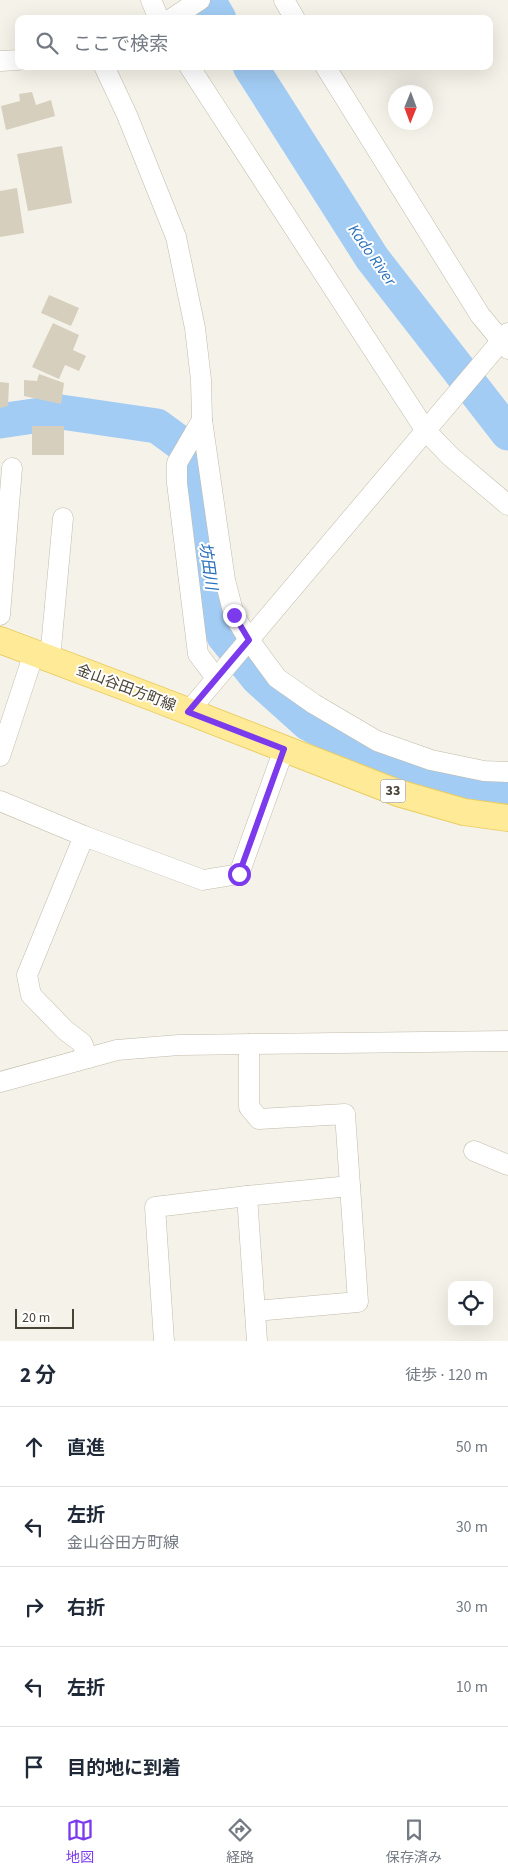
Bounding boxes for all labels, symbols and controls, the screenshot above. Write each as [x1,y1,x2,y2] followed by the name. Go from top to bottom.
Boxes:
[15,15,493,70] search box
[33,29,61,57] icon: search
[73,31,168,58] text: ここで検索
[388,85,433,130] north arrow
[343,220,402,291] water label: Kado River
[194,541,223,593] water label: 坊田川
[223,604,246,627] route end
[73,659,179,717] street label: 金山谷田方町線
[380,779,406,802] road number: 33
[228,863,251,886] route start
[448,1281,493,1326] map controls
[448,1281,493,1326] button: locate
[15,1306,74,1329] scale bar
[22,1308,50,1328] text: 20 m
[20,1360,56,1390] text: 2 分
[405,1364,488,1386] text: 徒歩 · 120 m
[20,1433,48,1461] icon: ahead
[67,1435,105,1462] text: 直進
[456,1436,488,1458] text: 50 m
[67,1502,105,1529] text: 左折
[20,1513,48,1541] icon: left
[456,1516,488,1538] text: 30 m
[67,1532,179,1554] text: 金山谷田方町線
[20,1593,48,1621] icon: right
[67,1595,105,1622] text: 右折
[456,1596,488,1618] text: 30 m
[20,1673,48,1701] icon: left
[67,1675,105,1702] text: 左折
[456,1676,488,1698] text: 10 m
[20,1753,48,1781] icon: arrive
[67,1755,181,1782] text: 目的地に到着
[66,1816,94,1868] tab: 地図
[226,1816,254,1868] tab: 経路
[386,1816,442,1868] tab: 保存済み

